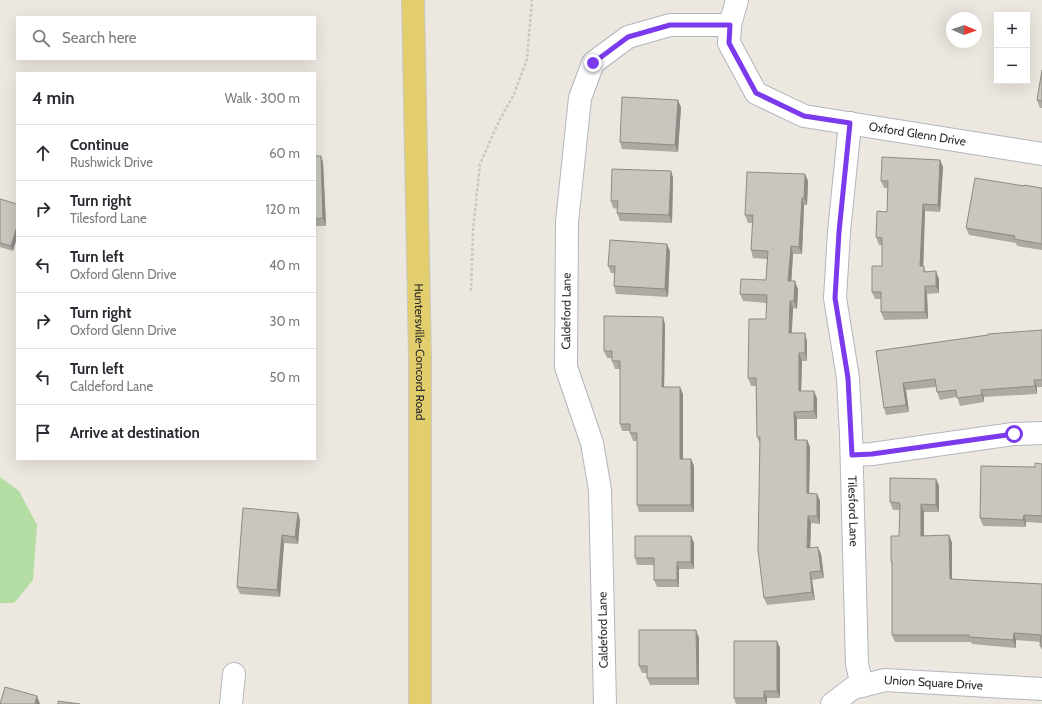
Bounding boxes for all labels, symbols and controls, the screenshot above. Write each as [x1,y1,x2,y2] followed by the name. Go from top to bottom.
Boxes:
[946,12,982,48] north arrow
[994,12,1030,84] map controls
[994,12,1030,48] button: +
[16,16,316,60] search box
[30,27,52,49] icon: search
[62,29,137,47] text: Search here
[994,48,1030,84] button: −
[584,54,602,72] route end
[32,88,75,108] text: 4 min
[225,90,300,106] text: Walk · 300 m
[868,118,967,149] street label: Oxford Glenn Drive
[70,136,129,154] text: Continue
[32,142,54,164] icon: ahead
[269,145,300,161] text: 60 m
[70,154,153,170] text: Rushwick Drive
[70,192,131,210] text: Turn right
[32,198,54,220] icon: right
[266,201,300,217] text: 120 m
[70,210,147,226] text: Tilesford Lane
[70,248,124,266] text: Turn left
[32,254,54,276] icon: left
[269,257,300,273] text: 40 m
[70,266,176,282] text: Oxford Glenn Drive
[558,273,574,350] street label: Caldeford Lane
[412,283,428,421] street label: Huntersville-Concord Road
[70,304,131,322] text: Turn right
[32,310,54,332] icon: right
[270,313,300,329] text: 30 m
[70,322,176,338] text: Oxford Glenn Drive
[70,360,124,378] text: Turn left
[32,366,54,388] icon: left
[270,369,300,385] text: 50 m
[70,378,153,394] text: Caldeford Lane
[32,422,54,444] icon: arrive
[70,424,200,442] text: Arrive at destination
[1005,425,1023,443] route start
[845,476,862,547] street label: Tilesford Lane
[594,591,611,669] street label: Caldeford Lane
[884,672,983,693] street label: Union Square Drive

